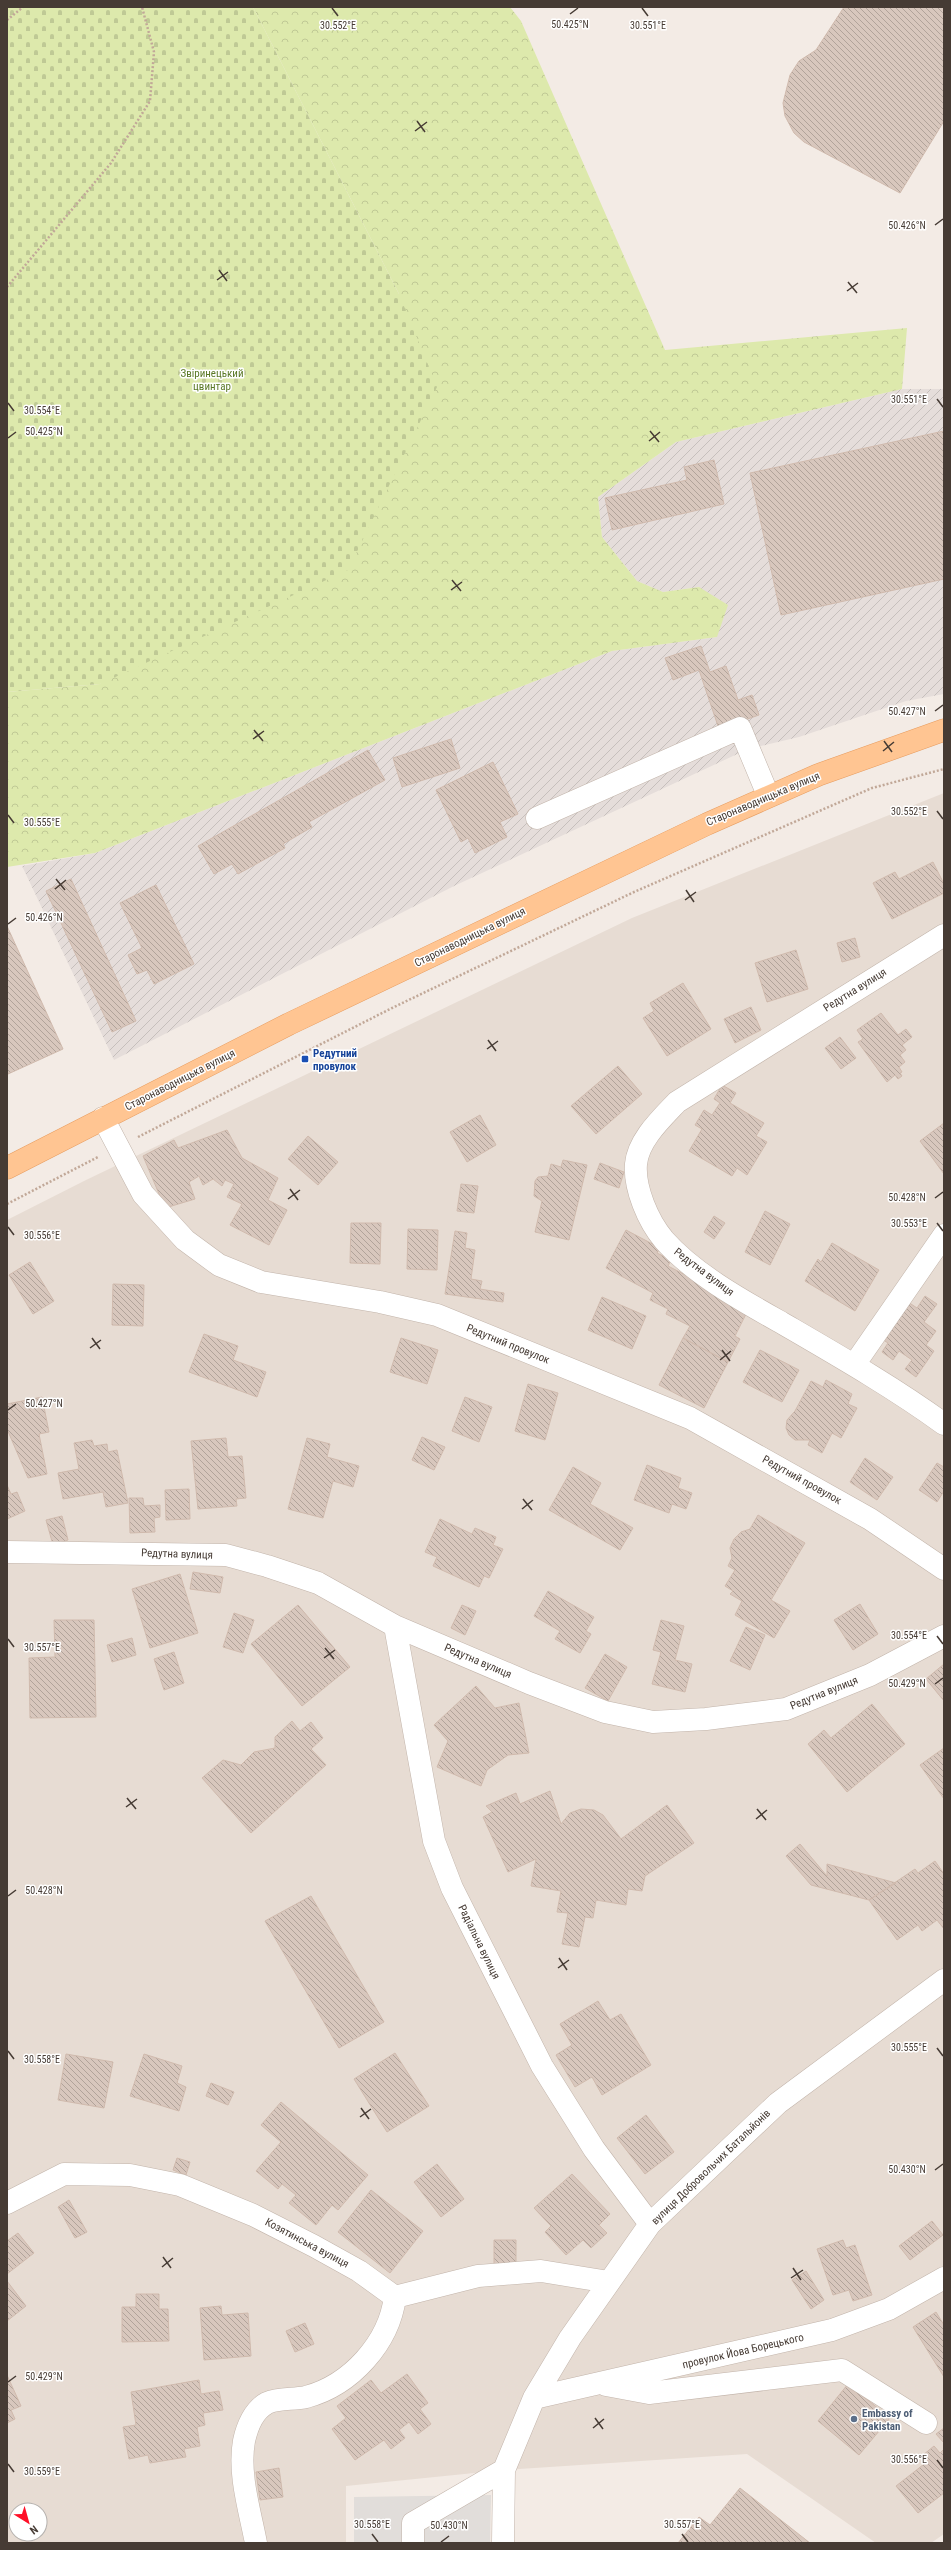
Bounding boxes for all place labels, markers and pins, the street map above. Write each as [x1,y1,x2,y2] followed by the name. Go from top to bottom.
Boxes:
[313,1047,357,1073] place label: Редутний провулок
[300,1054,310,1064] marker: Редутний провулок
[862,2407,913,2433] place label: Embassy of Pakistan
[849,2414,859,2424] marker: Embassy of Pakistan

